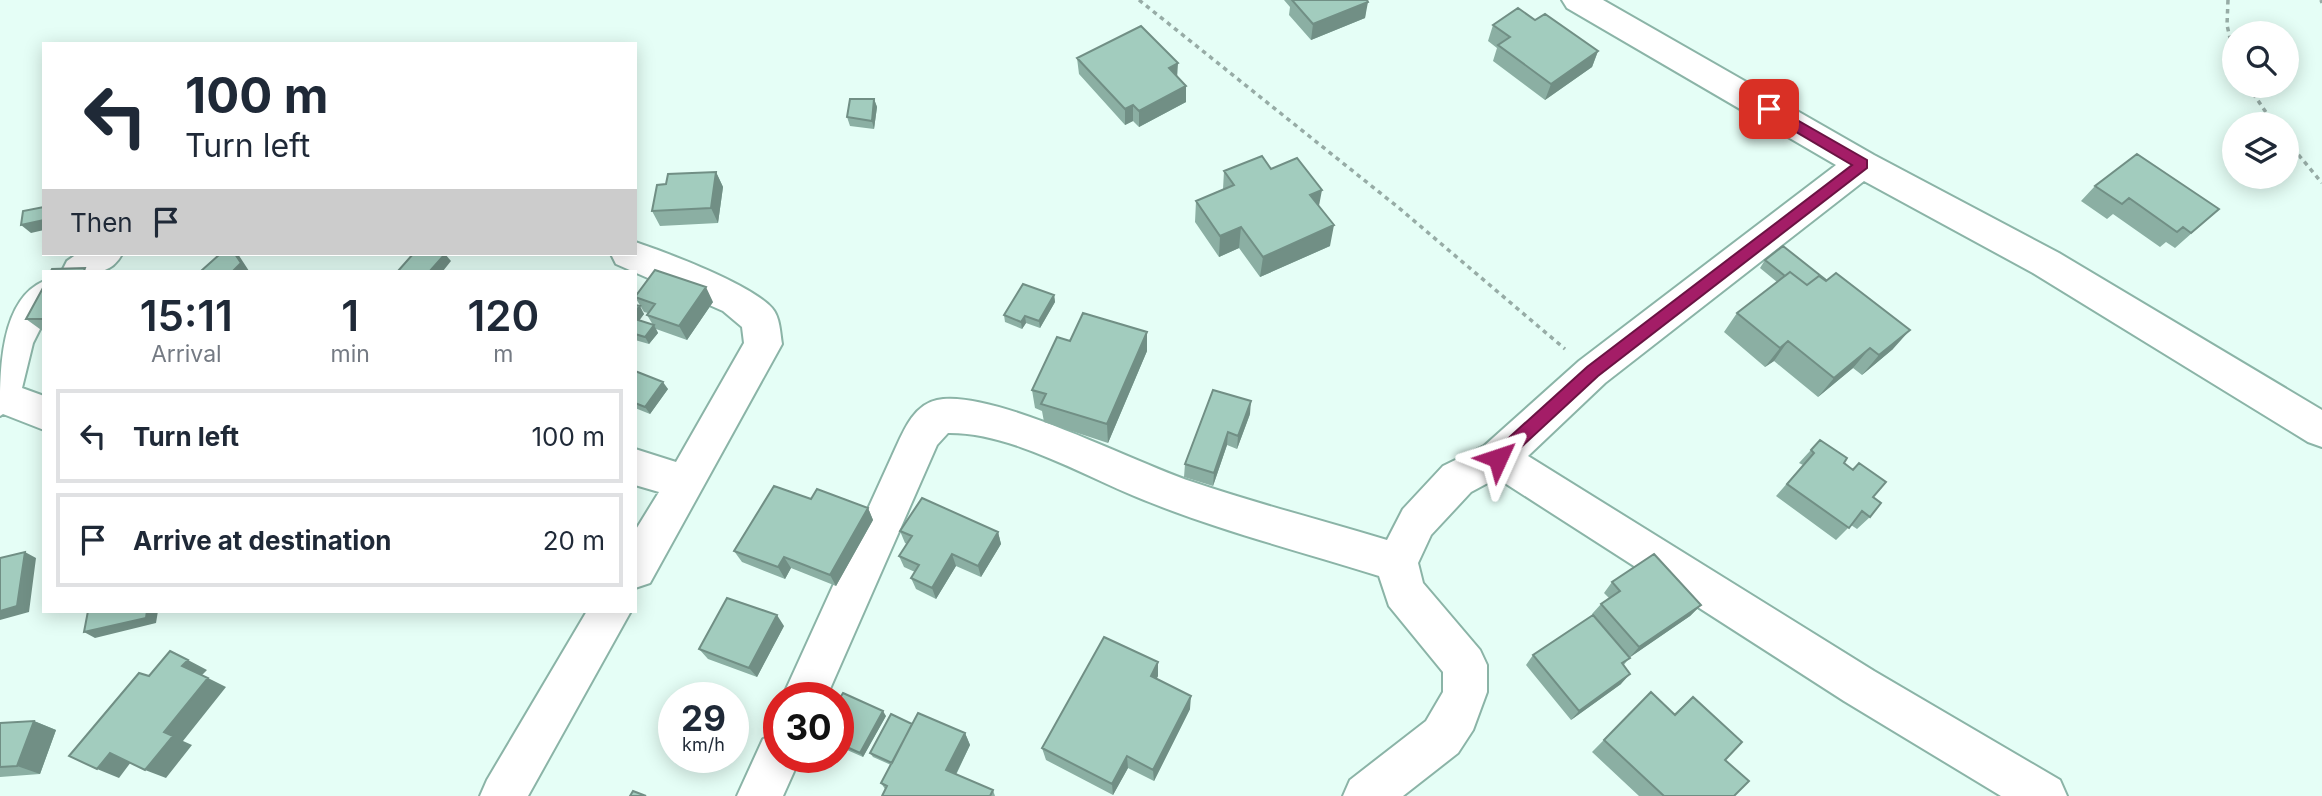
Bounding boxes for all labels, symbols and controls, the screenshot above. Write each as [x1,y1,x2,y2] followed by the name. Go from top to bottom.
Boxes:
[2222,21,2299,189] map controls
[2222,21,2299,98] button: search
[185,66,329,125] text: 100 m
[70,70,161,161] icon: left
[1739,79,1799,139] pin
[1750,90,1788,128] icon: arrive
[2222,112,2299,189] button: layers
[185,126,310,165] text: Turn left
[147,203,185,241] icon: arrive
[70,207,133,238] text: Then
[140,290,233,341] text: 15:11
[341,290,359,341] text: 1
[468,290,539,341] text: 120
[151,340,222,368] text: Arrival
[331,340,370,368] text: min
[493,340,514,368] text: m
[74,417,112,455] icon: left
[133,421,239,452] text: Turn left
[532,421,605,452] text: 100 m
[1461,421,1535,495] position arrow
[74,521,112,559] icon: arrive
[133,525,392,556] text: Arrive at destination
[543,525,605,556] text: 20 m
[763,682,854,773] speed limit sign: 30
[681,697,726,739] text: 29
[682,734,725,755] text: km/h

